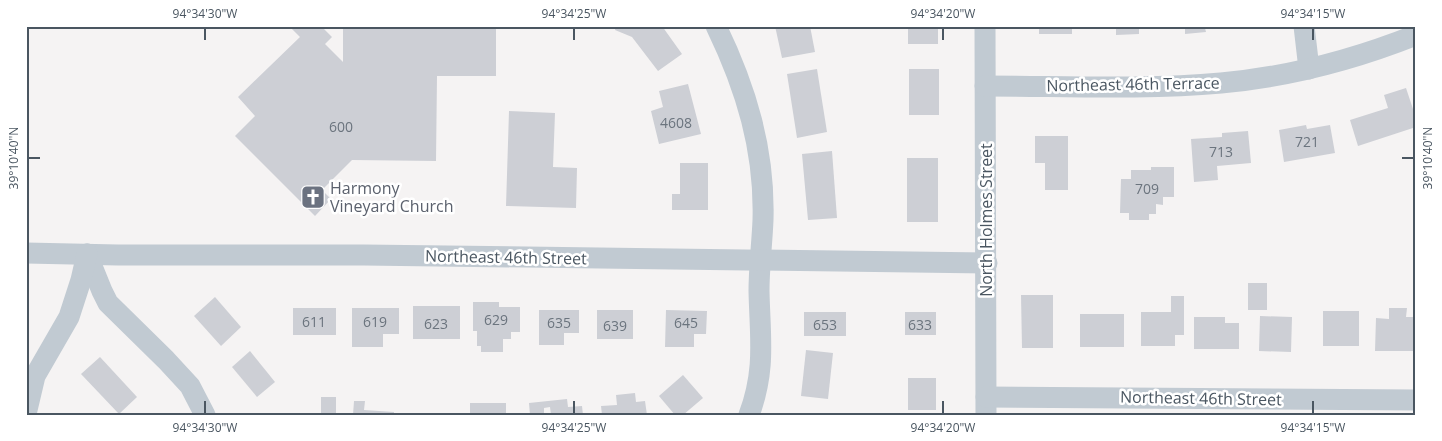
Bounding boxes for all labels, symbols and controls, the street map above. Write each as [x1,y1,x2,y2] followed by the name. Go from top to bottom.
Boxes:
[173,5,237,22] text: 94°34'30"W
[542,5,606,22] text: 94°34'25"W
[911,5,975,22] text: 94°34'20"W
[1281,5,1345,22] text: 94°34'15"W
[1046,71,1220,97] street label: Northeast 46th Terrace
[660,113,692,132] house number: 4608
[329,117,353,136] house number: 600
[5,127,22,189] text: 39°10'40"N
[1419,127,1436,189] text: 39°10'40"N
[1295,132,1319,151] house number: 721
[1209,142,1233,161] house number: 713
[975,143,997,297] street label: North Holmes Street
[330,177,453,217] place label: Harmony Vineyard Church
[1135,179,1159,198] house number: 709
[300,184,326,210] church icon: Harmony Vineyard Church
[425,245,587,269] street label: Northeast 46th Street
[484,310,508,329] house number: 629
[302,312,326,331] house number: 611
[363,312,387,331] house number: 619
[547,313,571,332] house number: 635
[674,313,698,332] house number: 645
[424,314,448,333] house number: 623
[813,315,837,334] house number: 653
[908,315,932,334] house number: 633
[603,316,627,335] house number: 639
[1120,386,1282,410] street label: Northeast 46th Street
[173,419,237,436] text: 94°34'30"W
[542,419,606,436] text: 94°34'25"W
[911,419,975,436] text: 94°34'20"W
[1281,419,1345,436] text: 94°34'15"W

